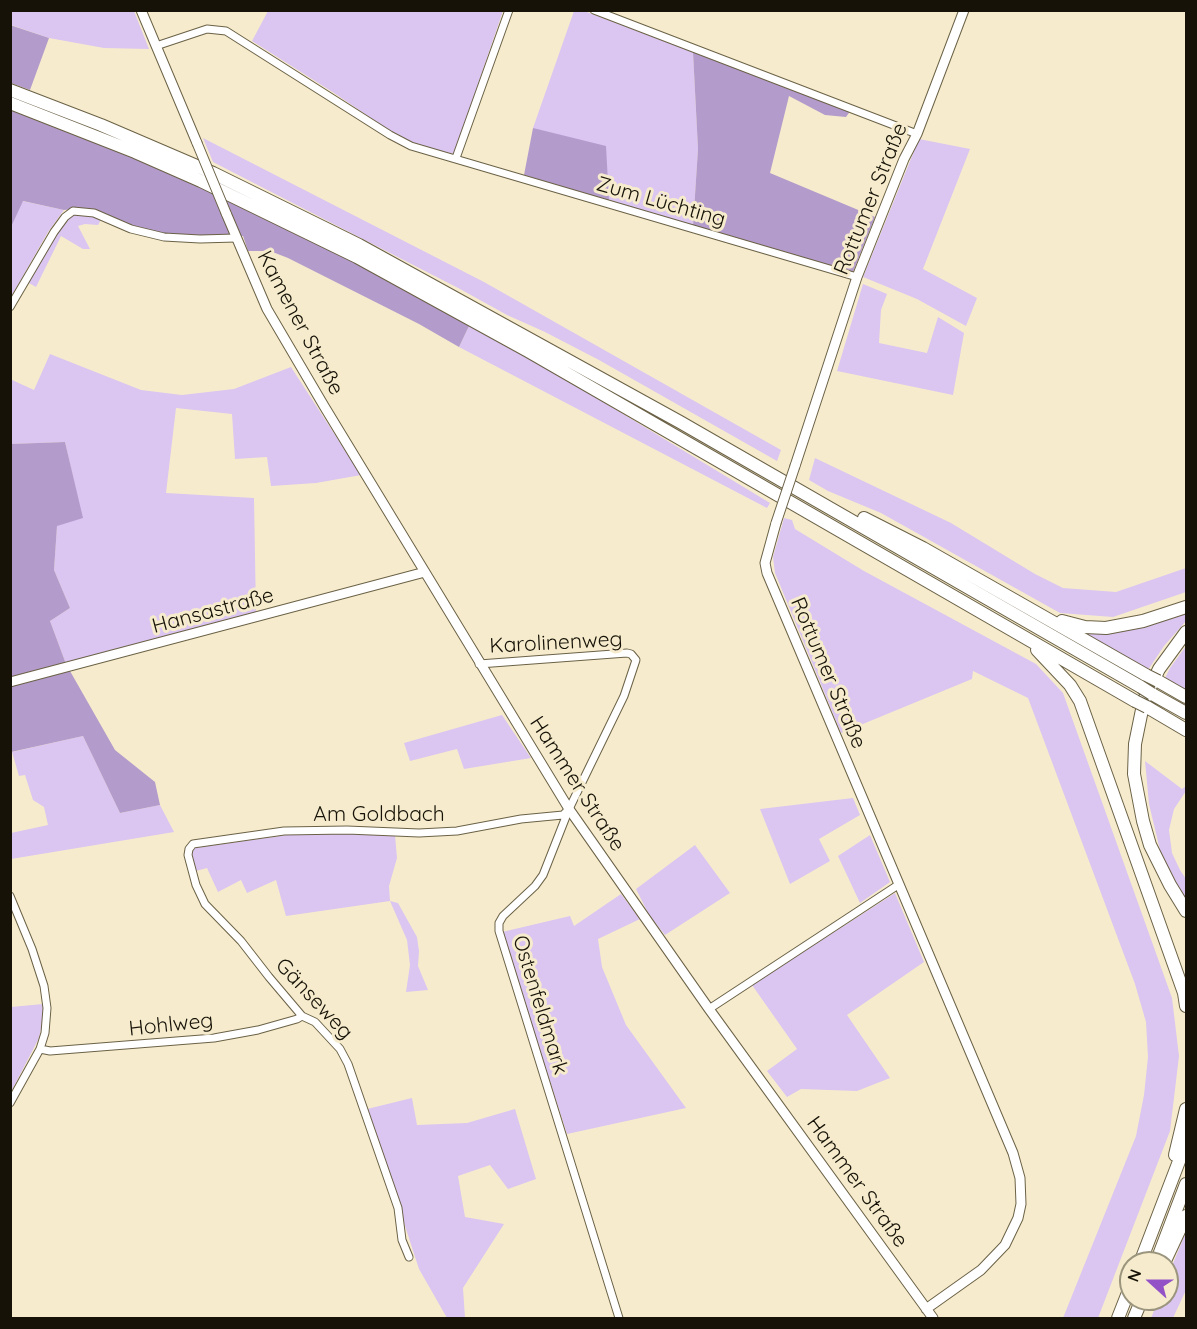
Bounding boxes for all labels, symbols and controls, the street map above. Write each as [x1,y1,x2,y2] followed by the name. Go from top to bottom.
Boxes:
[829,119,913,279] street label: Rottumer Straße
[594,172,728,232] street label: Zum Lüchting
[251,247,349,399] street label: Kamener Straße
[149,583,277,639] street label: Hansastraße
[785,594,871,752] street label: Rottumer Straße
[489,627,623,659] street label: Karolinenweg
[524,712,630,856] street label: Hammer Straße
[313,802,445,828] street label: Am Goldbach
[507,932,573,1078] street label: Ostenfeldmark
[270,953,358,1045] street label: Gänseweg
[127,1008,215,1042] street label: Hohlweg
[801,1112,913,1252] street label: Hammer Straße
[1119,1251,1179,1311] north arrow
[1123,1266,1146,1284] text: N

